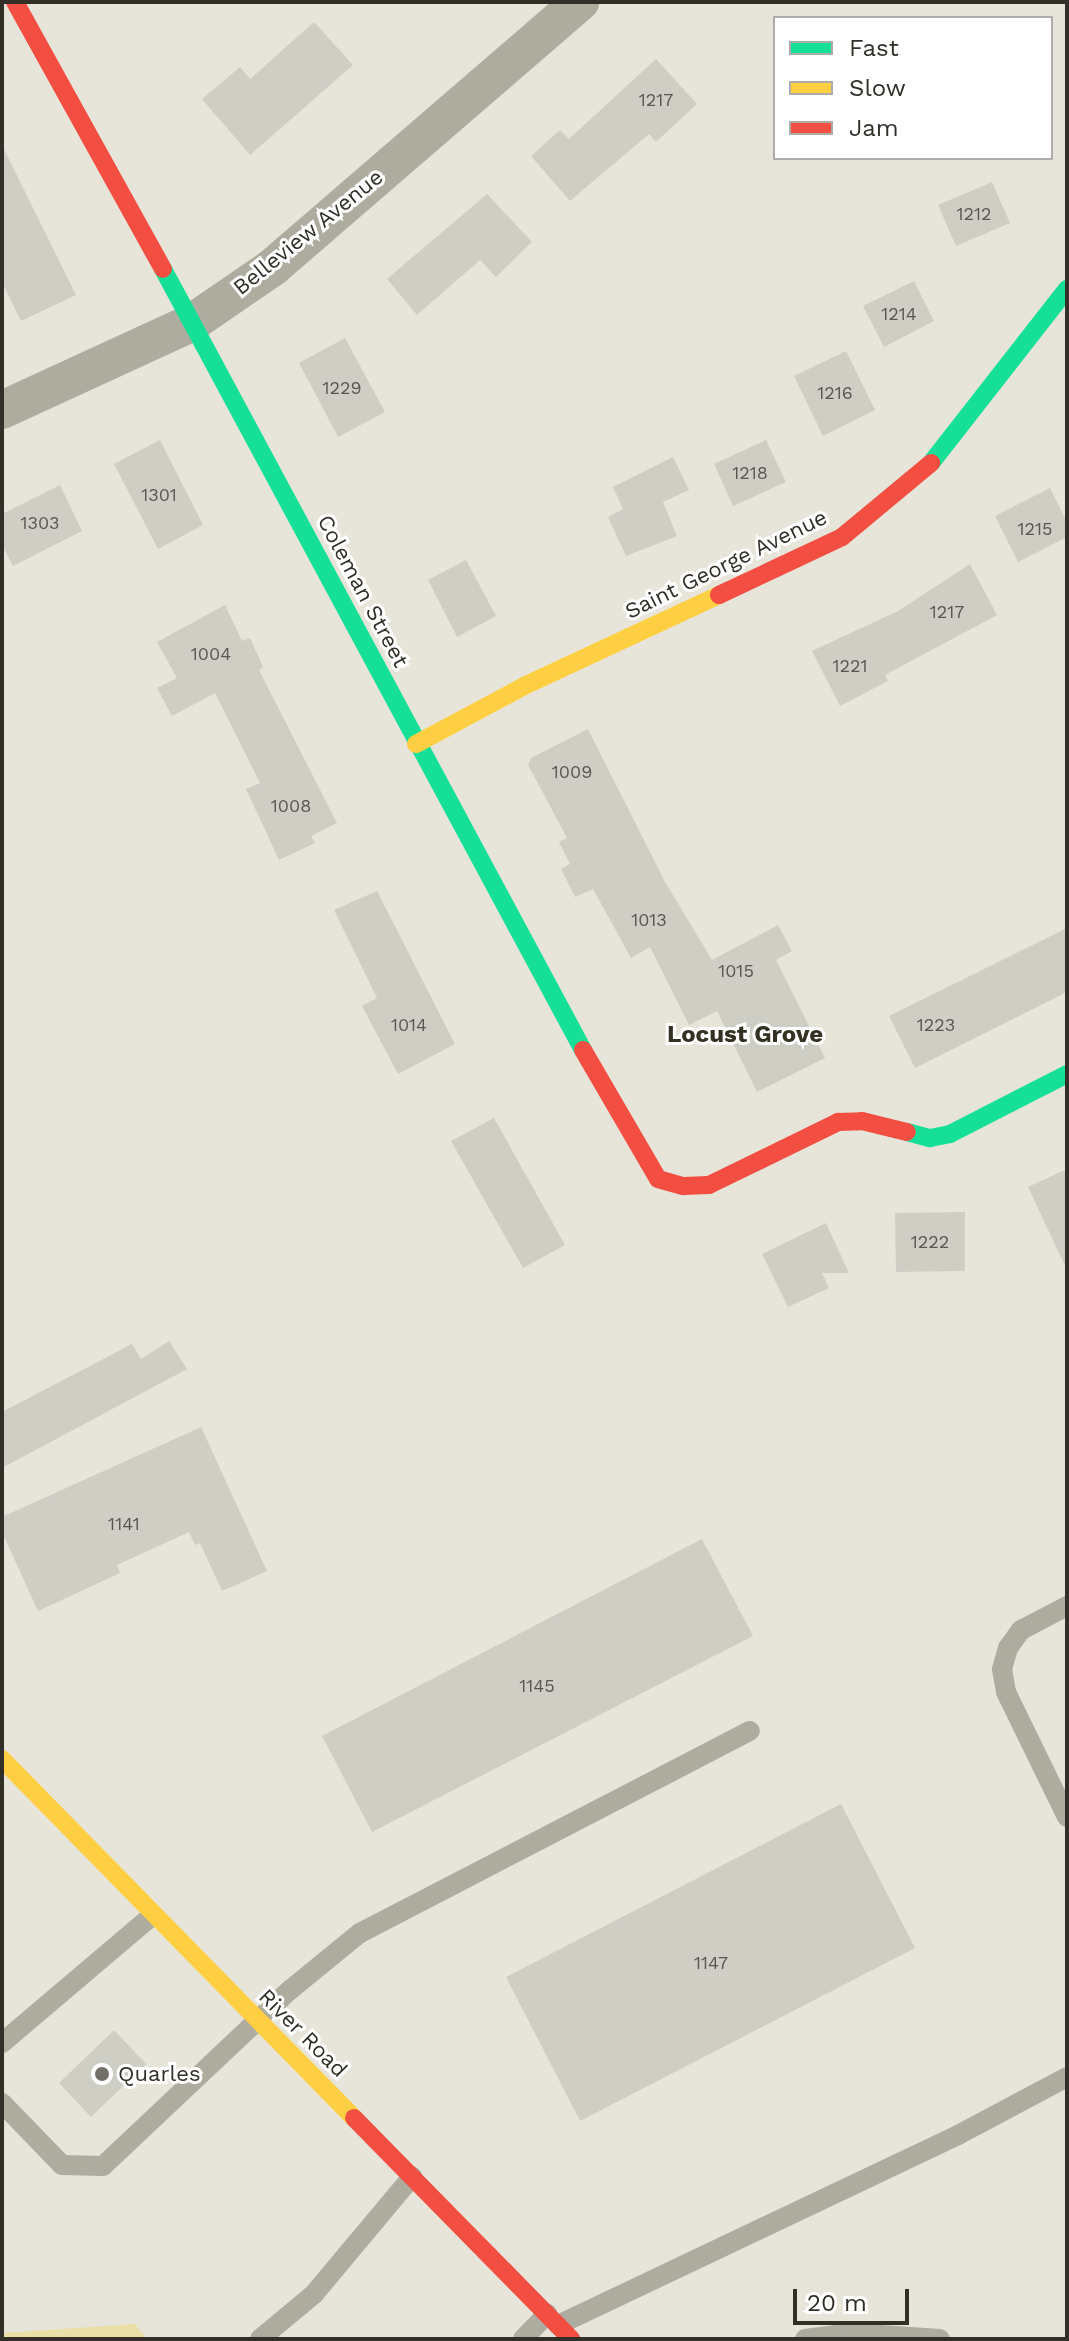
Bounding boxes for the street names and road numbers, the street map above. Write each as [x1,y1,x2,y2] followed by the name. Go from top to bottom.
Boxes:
[227,163,389,301] street label: Belleview Avenue
[620,503,832,625] street label: Saint George Avenue
[312,510,414,672] street label: Coleman Street
[253,1983,353,2083] street label: River Road

